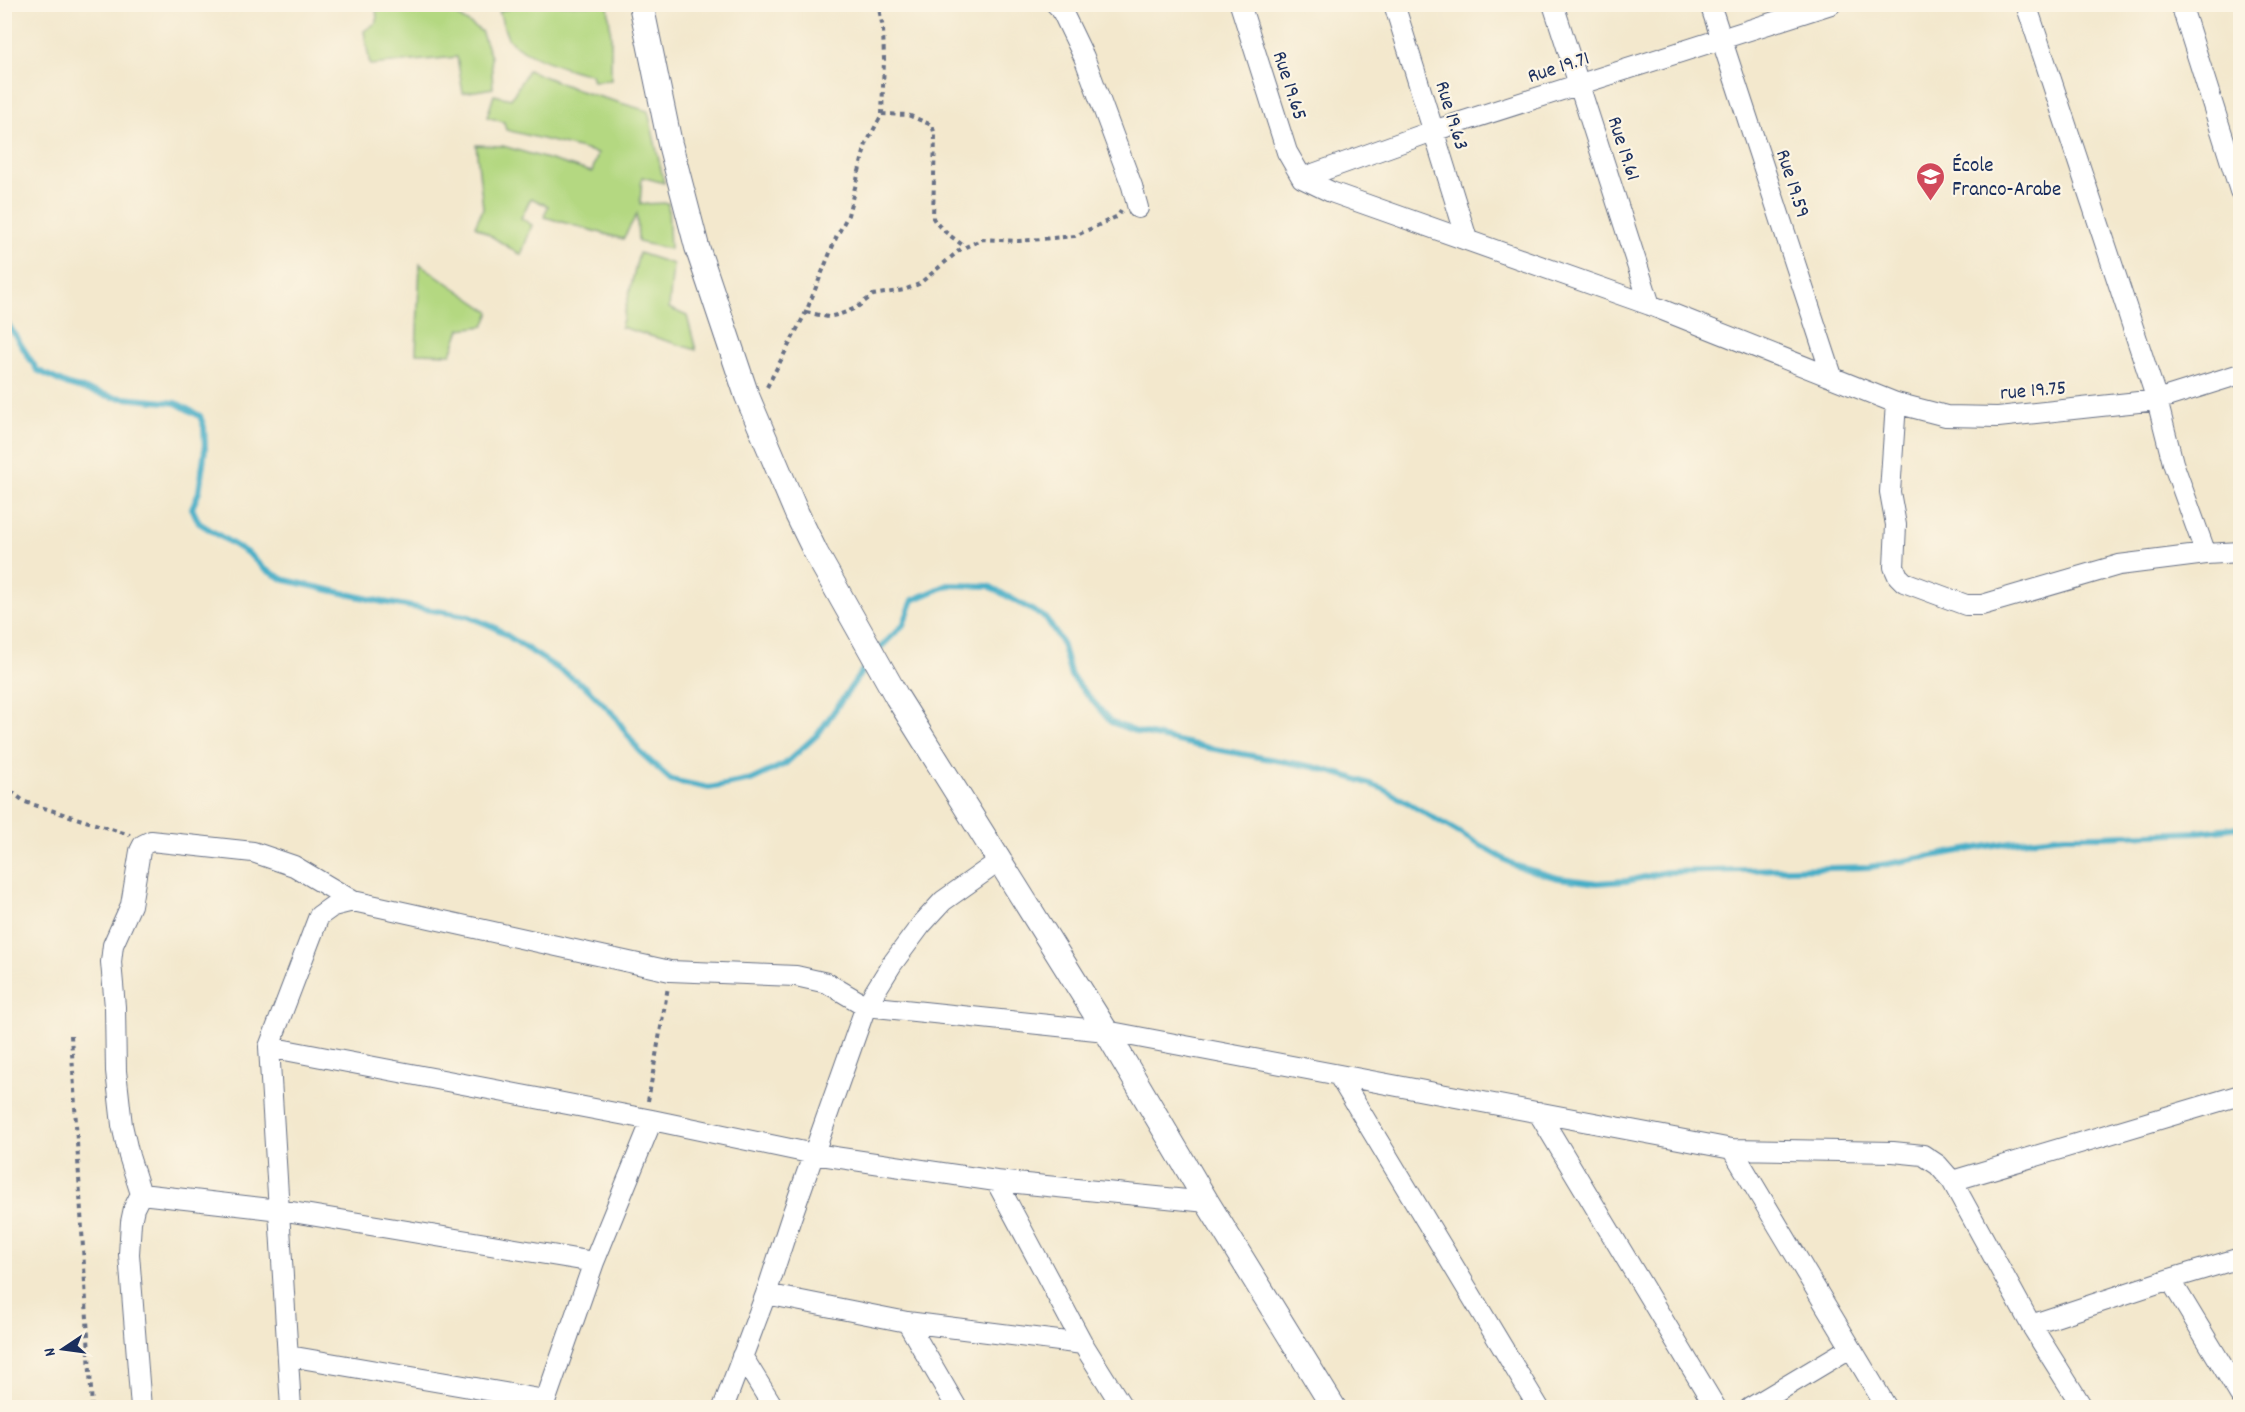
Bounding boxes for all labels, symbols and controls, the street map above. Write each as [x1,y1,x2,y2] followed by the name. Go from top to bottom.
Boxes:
[1524,45,1594,93] street label: Rue 19.71
[1263,48,1313,124] street label: Rue 19.65
[1425,78,1475,154] street label: Rue 19.63
[1598,113,1647,185] street label: Rue 19.61
[1766,146,1816,222] street label: Rue 19.59
[1952,152,2061,206] place label: École Franco-Arabe
[1915,160,1947,202] school or university icon: École Franco-Arabe
[1999,374,2068,410] street label: rue 19.75
[33,1319,93,1379] north arrow
[39,1345,63,1358] text: N

